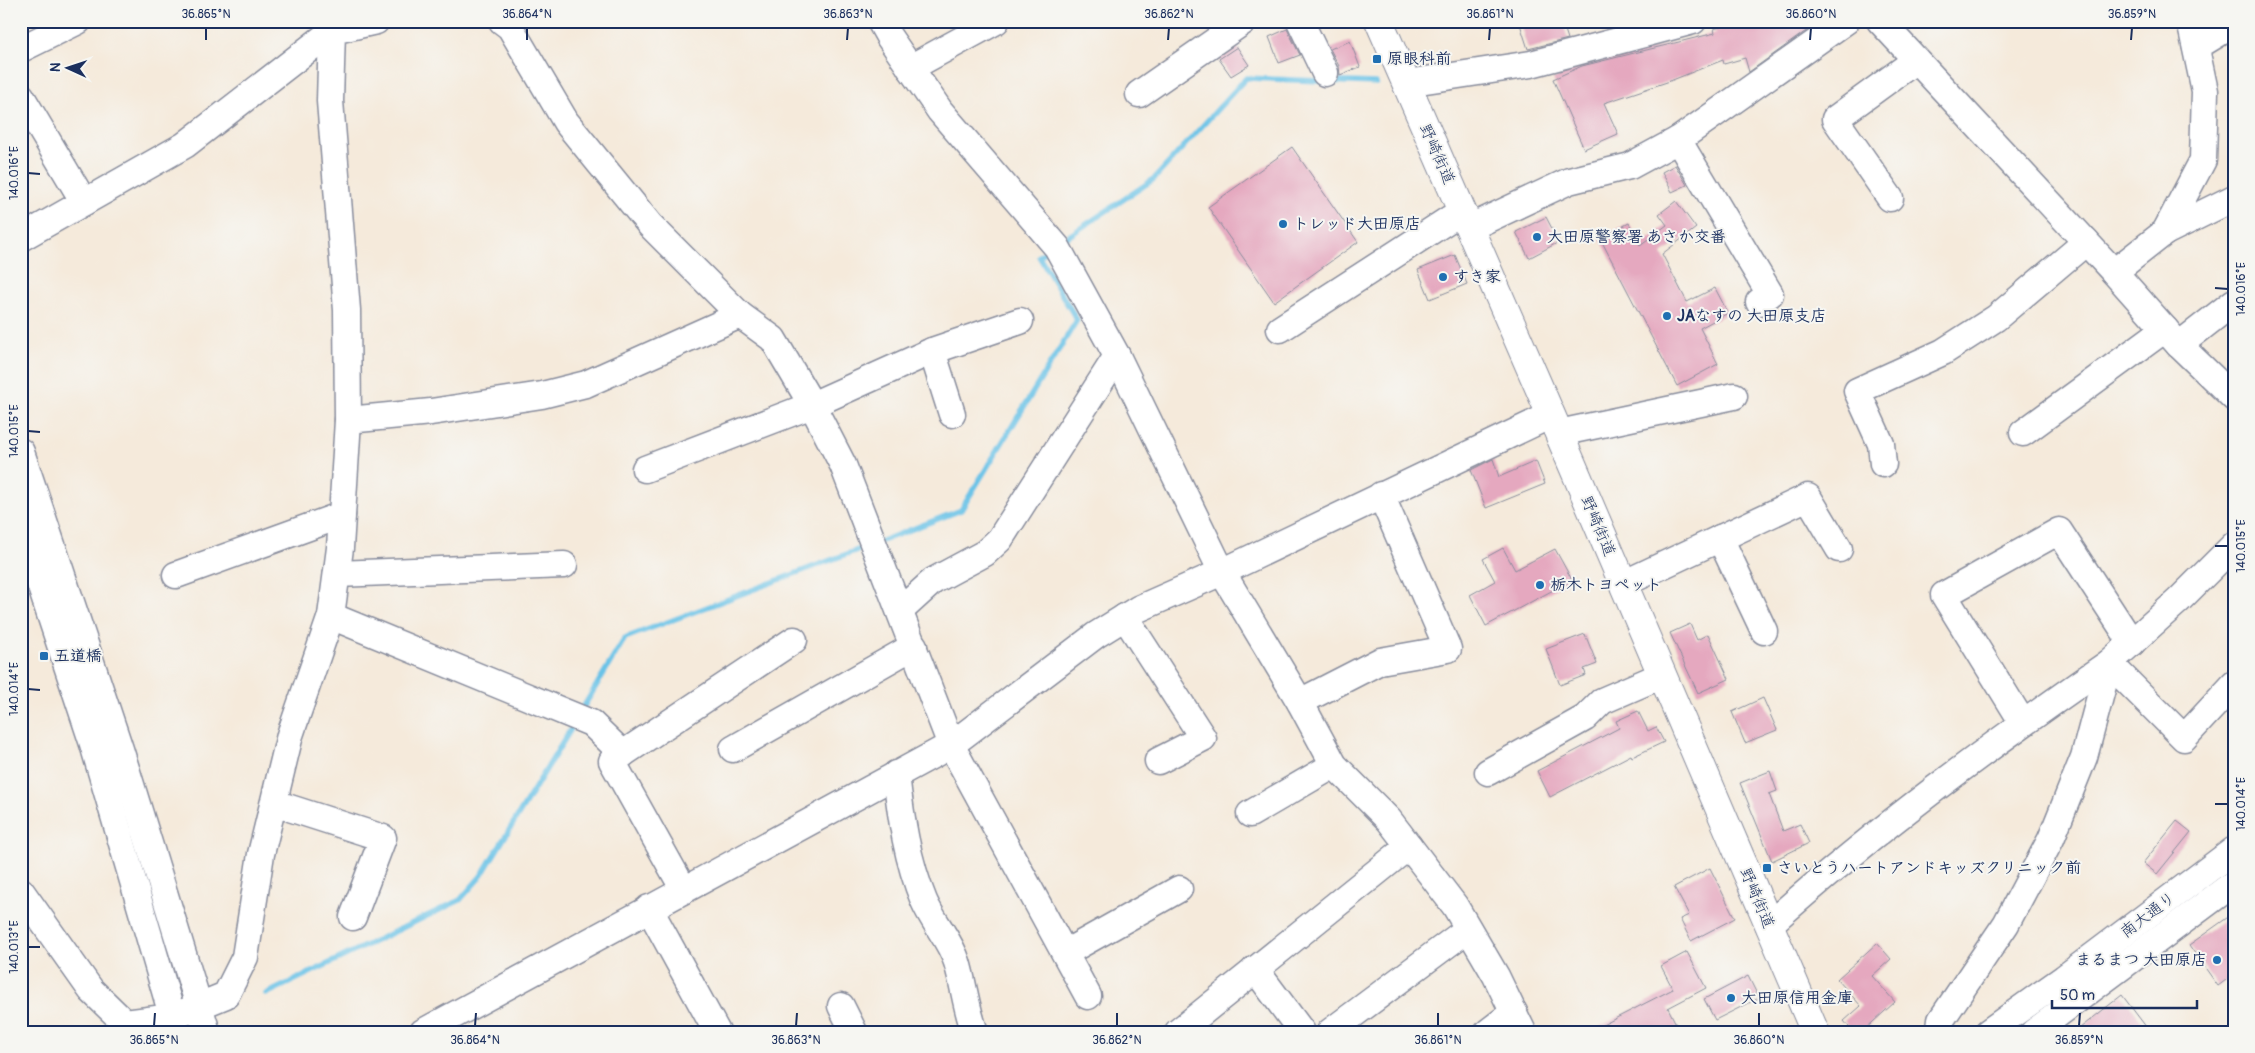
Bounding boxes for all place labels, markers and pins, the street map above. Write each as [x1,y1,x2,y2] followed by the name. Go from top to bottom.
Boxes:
[1387,49,1451,69] place label: 原眼科前
[1371,53,1383,65] marker: 原眼科前
[1293,214,1421,234] place label: トレッド大田原店
[1277,218,1289,230] marker: トレッド大田原店
[1547,227,1726,247] place label: 大田原警察署 あさか交番
[1531,231,1543,243] marker: 大田原警察署 あさか交番
[1453,267,1501,287] place label: すき家
[1437,271,1449,283] marker: すき家
[1677,306,1827,326] place label: JAなすの 大田原支店
[1661,310,1673,322] marker: JAなすの 大田原支店
[1550,575,1662,595] place label: 栃木トヨペット
[1534,579,1546,591] marker: 栃木トヨペット
[54,646,102,666] place label: 五道橋
[38,650,50,662] marker: 五道橋
[1777,858,2081,878] place label: さいとうハートアンドキッズクリニック前
[1761,862,1773,874] marker: さいとうハートアンドキッズクリニック前
[2076,950,2207,970] place label: まるまつ 大田原店
[2211,954,2223,966] marker: まるまつ 大田原店
[1741,988,1853,1008] place label: 大田原信用金庫
[1725,992,1737,1004] marker: 大田原信用金庫

